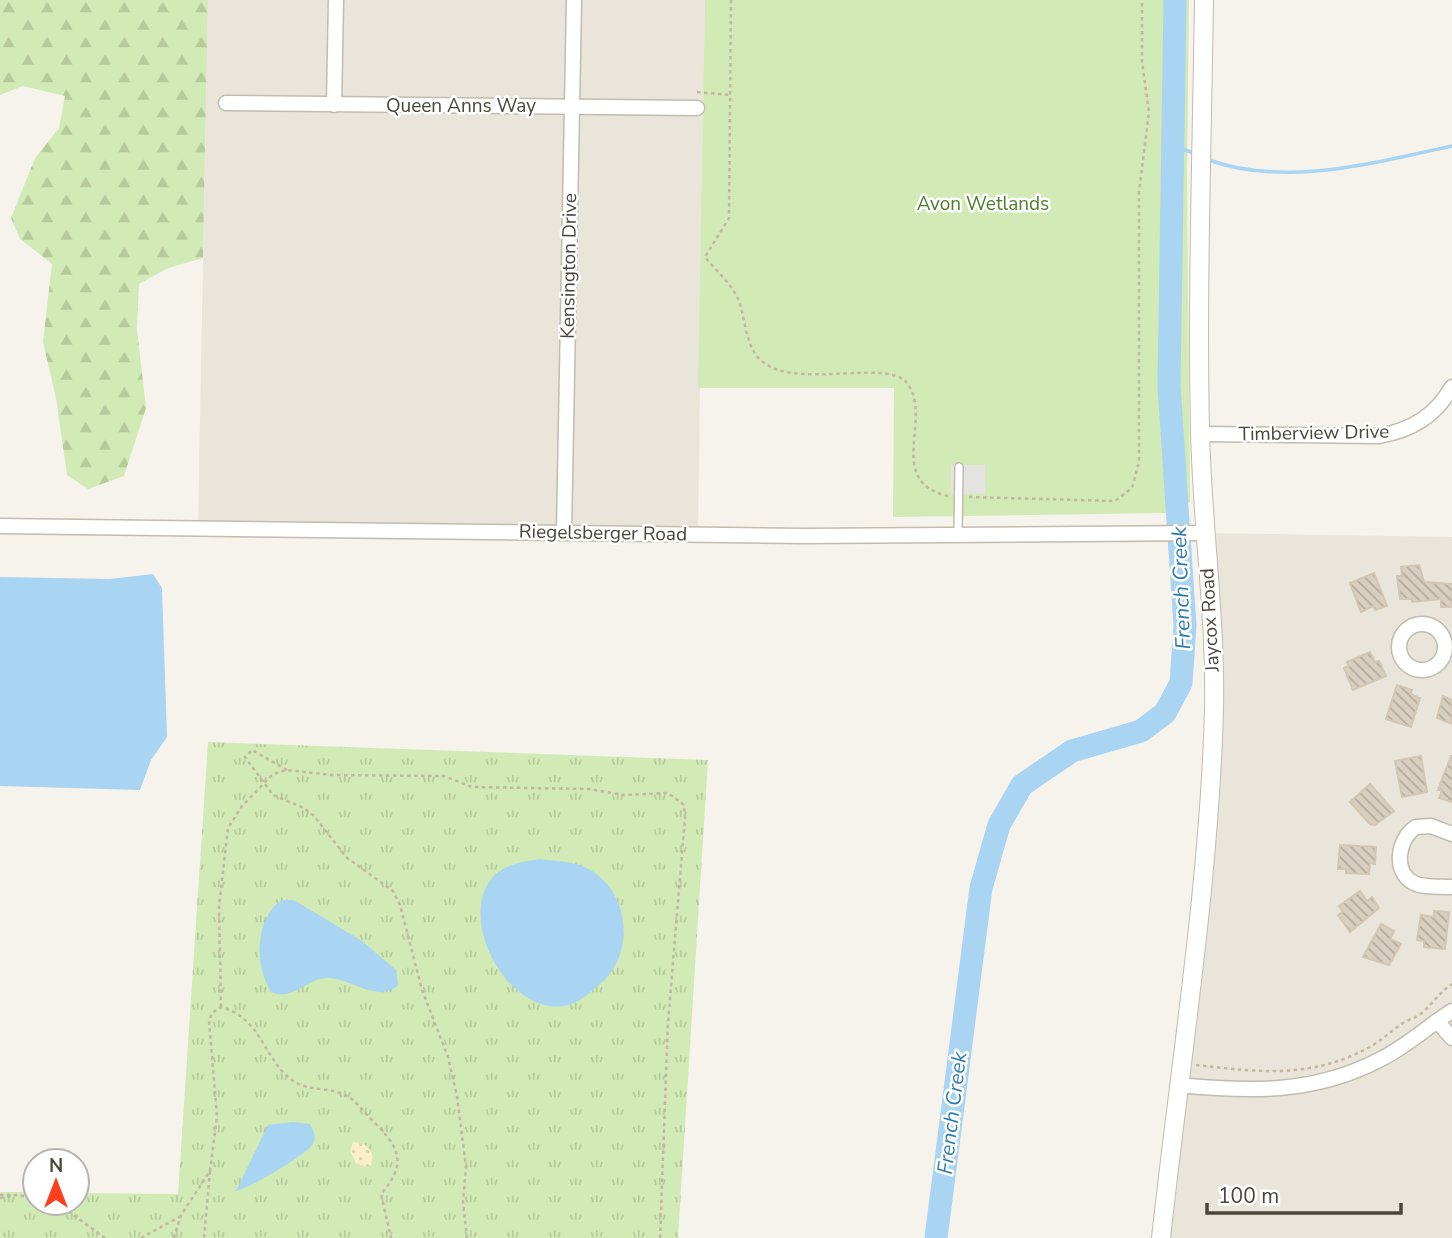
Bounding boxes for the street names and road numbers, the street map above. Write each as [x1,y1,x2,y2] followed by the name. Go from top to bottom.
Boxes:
[386,93,536,119] street label: Queen Anns Way
[555,193,583,339] street label: Kensington Drive
[1238,419,1390,447] street label: Timberview Drive
[519,519,687,547] street label: Riegelsberger Road
[1194,568,1226,673] street label: Jaycox Road

